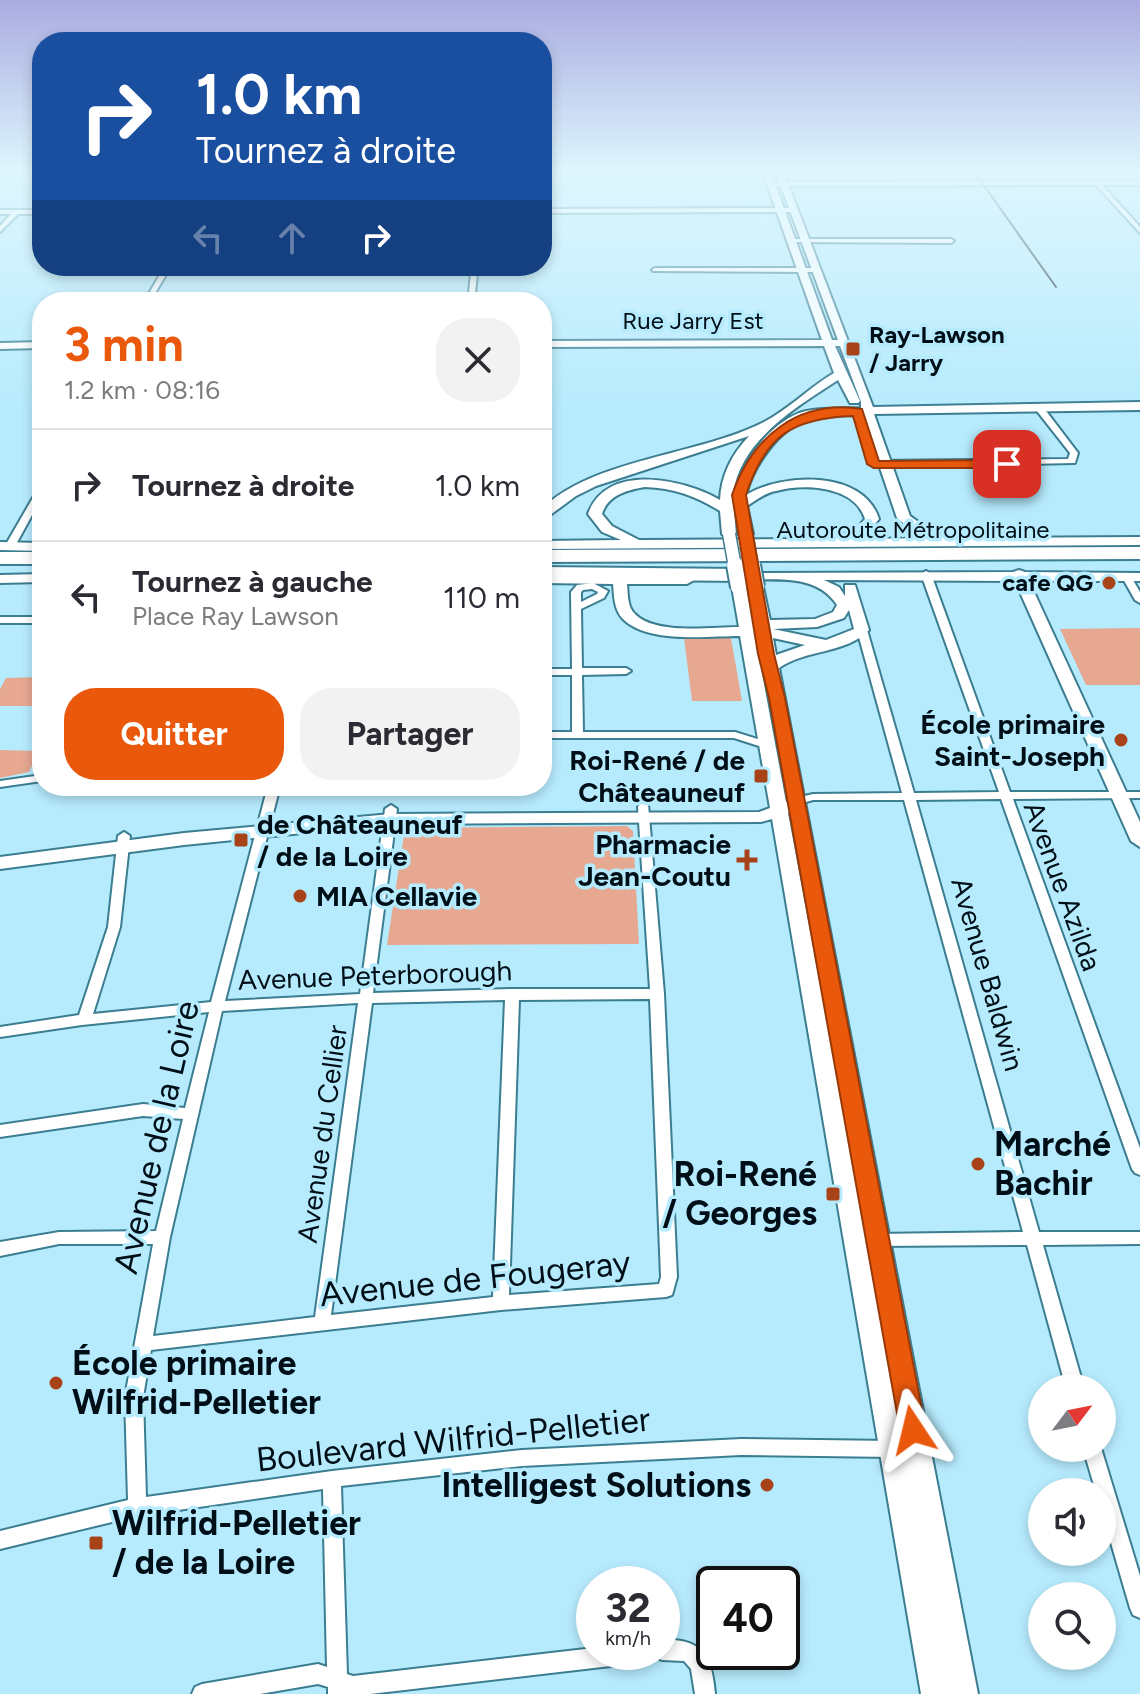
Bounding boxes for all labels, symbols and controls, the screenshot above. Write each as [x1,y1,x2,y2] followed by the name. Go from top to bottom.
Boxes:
[196,61,362,128] text: 1.0 km
[64,64,168,168] icon: right
[196,129,456,172] text: Tournez à droite
[186,216,230,260] icon: left
[270,216,314,260] icon: ahead
[354,216,398,260] icon: right
[622,306,764,335] street label: Rue Jarry Est
[64,315,184,373] text: 3 min
[436,318,520,402] button: close
[869,320,1005,377] place label: Ray-Lawson / Jarry
[844,340,862,358] marker: Ray-Lawson / Jarry
[64,374,220,406] text: 1.2 km · 08:16
[973,430,1041,498] pin
[985,442,1029,486] icon: arrive
[64,463,108,507] icon: right
[132,467,354,504] text: Tournez à droite
[435,467,520,504] text: 1.0 km
[777,515,1049,544] street label: Autoroute Métropolitaine
[132,563,373,600] text: Tournez à gauche
[1002,568,1093,597] place label: cafe QG
[1100,574,1118,592] marker: cafe QG
[64,575,108,619] icon: left
[443,579,520,616] text: 110 m
[132,600,339,632] text: Place Ray Lawson
[64,688,284,780] button: Quitter
[300,688,520,780] button: Partager
[920,707,1105,773] place label: École primaire Saint-Joseph
[1112,731,1130,749] marker: École primaire Saint-Joseph
[569,743,746,809] place label: Roi-René / de Châteauneuf
[752,767,770,785] marker: Roi-René / de Châteauneuf
[1017,797,1109,975] street label: Avenue Azilda
[257,807,464,873] place label: de Châteauneuf / de la Loire
[578,827,731,893] place label: Pharmacie Jean-Coutu
[232,831,250,849] marker: de Châteauneuf / de la Loire
[738,851,756,869] marker: Pharmacie Jean-Coutu
[944,873,1032,1075] street label: Avenue Baldwin
[316,879,477,913] place label: MIA Cellavie
[291,887,309,905] marker: MIA Cellavie
[237,953,513,997] street label: Avenue Peterborough
[105,997,208,1278] street label: Avenue de la Loire
[290,1022,354,1245] street label: Avenue du Cellier
[994,1124,1111,1204] place label: Marché Bachir
[662,1154,817,1234] place label: Roi-René / Georges
[969,1155,987,1173] marker: Marché Bachir
[824,1185,842,1203] marker: Roi-René / Georges
[318,1242,633,1315] street label: Avenue de Fougeray
[72,1343,321,1423] place label: École primaire Wilfrid-Pelletier
[47,1374,65,1392] marker: École primaire Wilfrid-Pelletier
[1028,1374,1116,1462] north arrow
[1028,1374,1116,1670] map controls
[871,1388,955,1472] position arrow
[254,1398,652,1481] street label: Boulevard Wilfrid-Pelletier
[442,1465,751,1506] place label: Intelligest Solutions
[758,1476,776,1494] marker: Intelligest Solutions
[1028,1478,1116,1566] button: sound
[112,1503,361,1583] place label: Wilfrid-Pelletier / de la Loire
[87,1534,105,1552] marker: Wilfrid-Pelletier / de la Loire
[696,1566,800,1670] speed limit sign: 40
[1028,1582,1116,1670] button: search
[605,1584,651,1632] text: 32
[605,1626,651,1650] text: km/h

